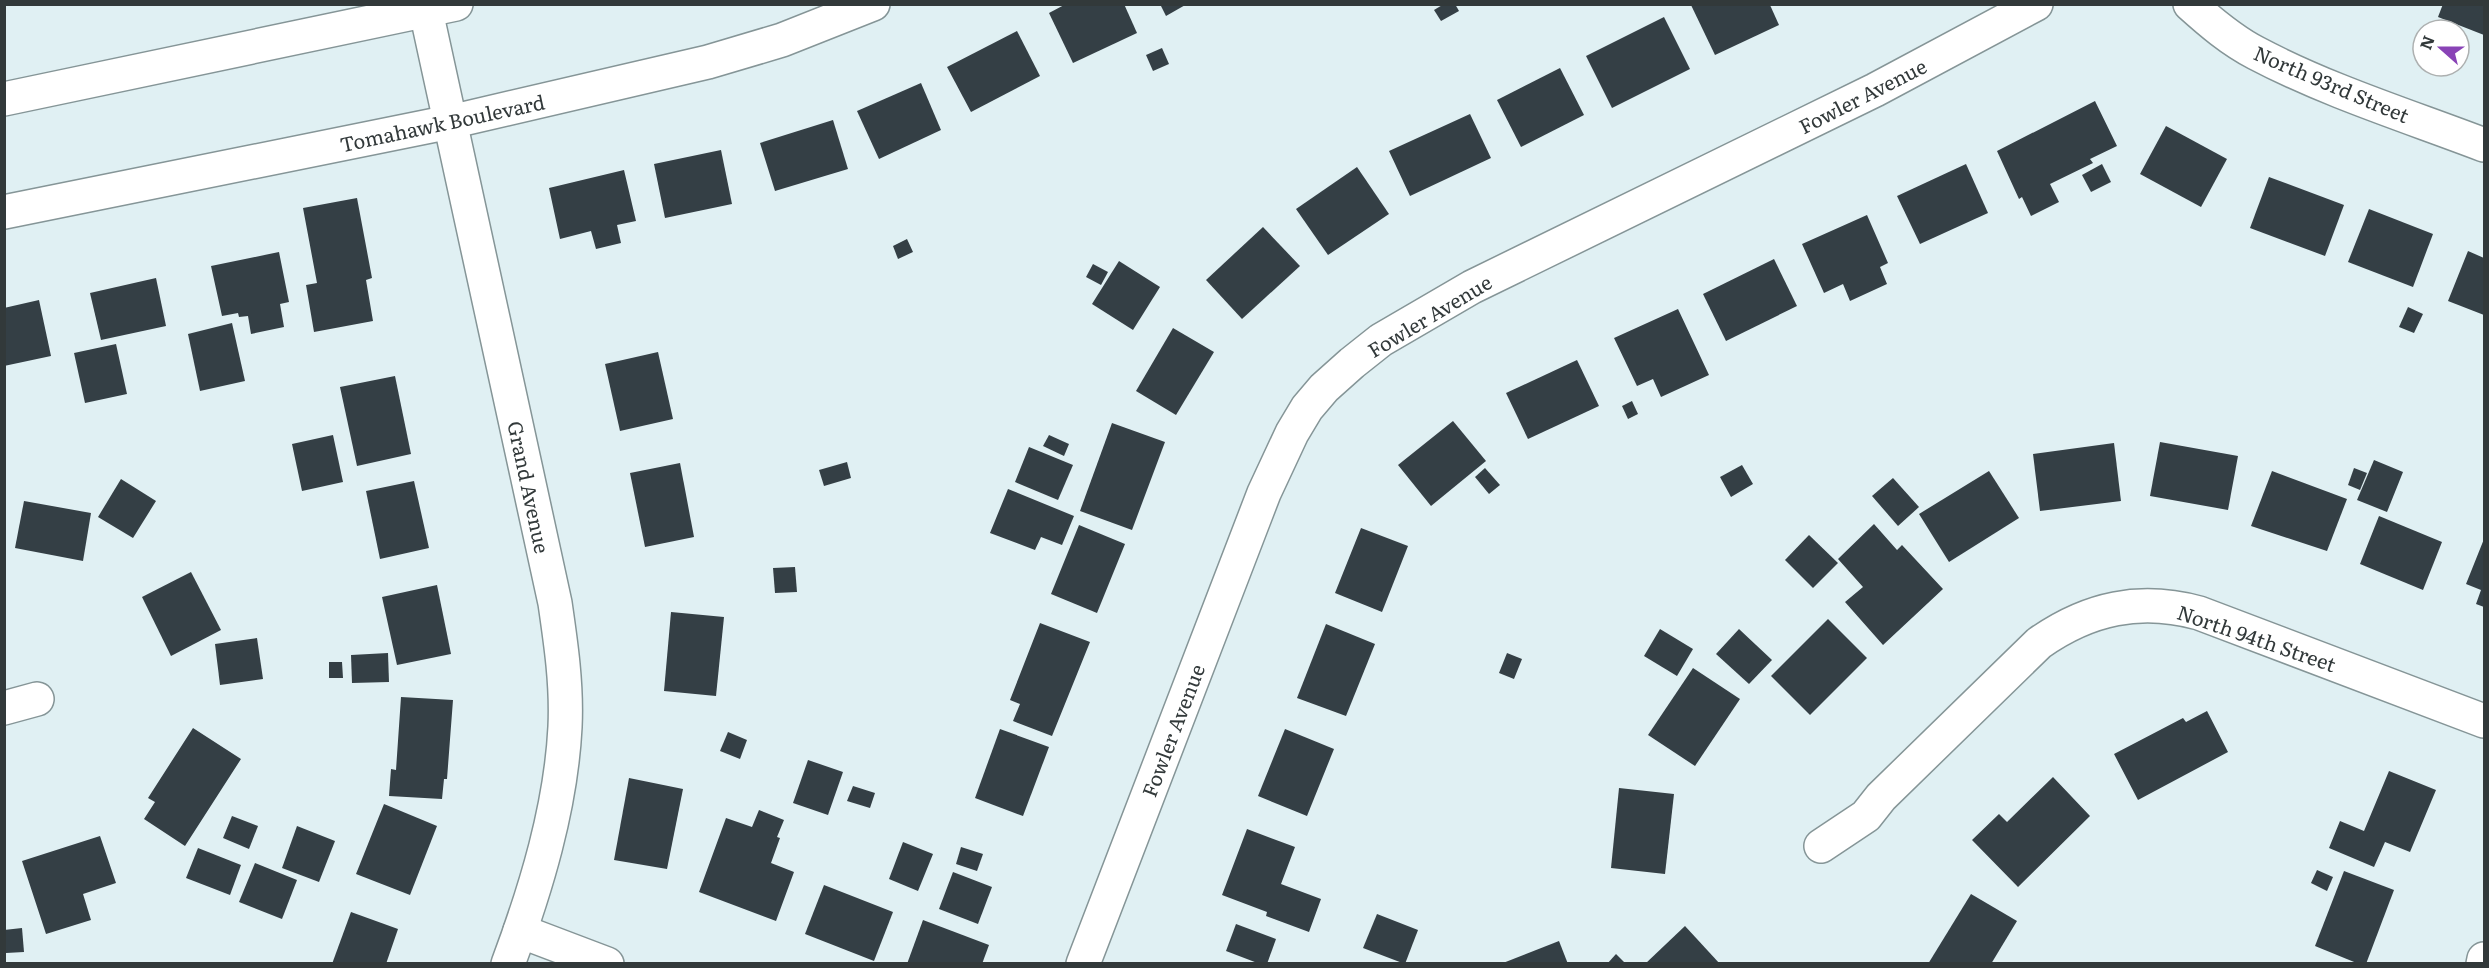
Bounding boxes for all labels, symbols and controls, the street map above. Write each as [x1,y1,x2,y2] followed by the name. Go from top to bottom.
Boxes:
[2411,18,2471,78] north arrow
[2412,32,2440,53] text: N
[2250,37,2414,129] street label: North 93rd Street
[1793,50,1931,140] street label: Fowler Avenue
[337,86,547,158] street label: Tomahawk Boulevard
[1361,266,1497,364] street label: Fowler Avenue
[501,418,559,556] street label: Grand Avenue
[2174,596,2340,678] street label: North 94th Street
[1133,659,1211,801] street label: Fowler Avenue

